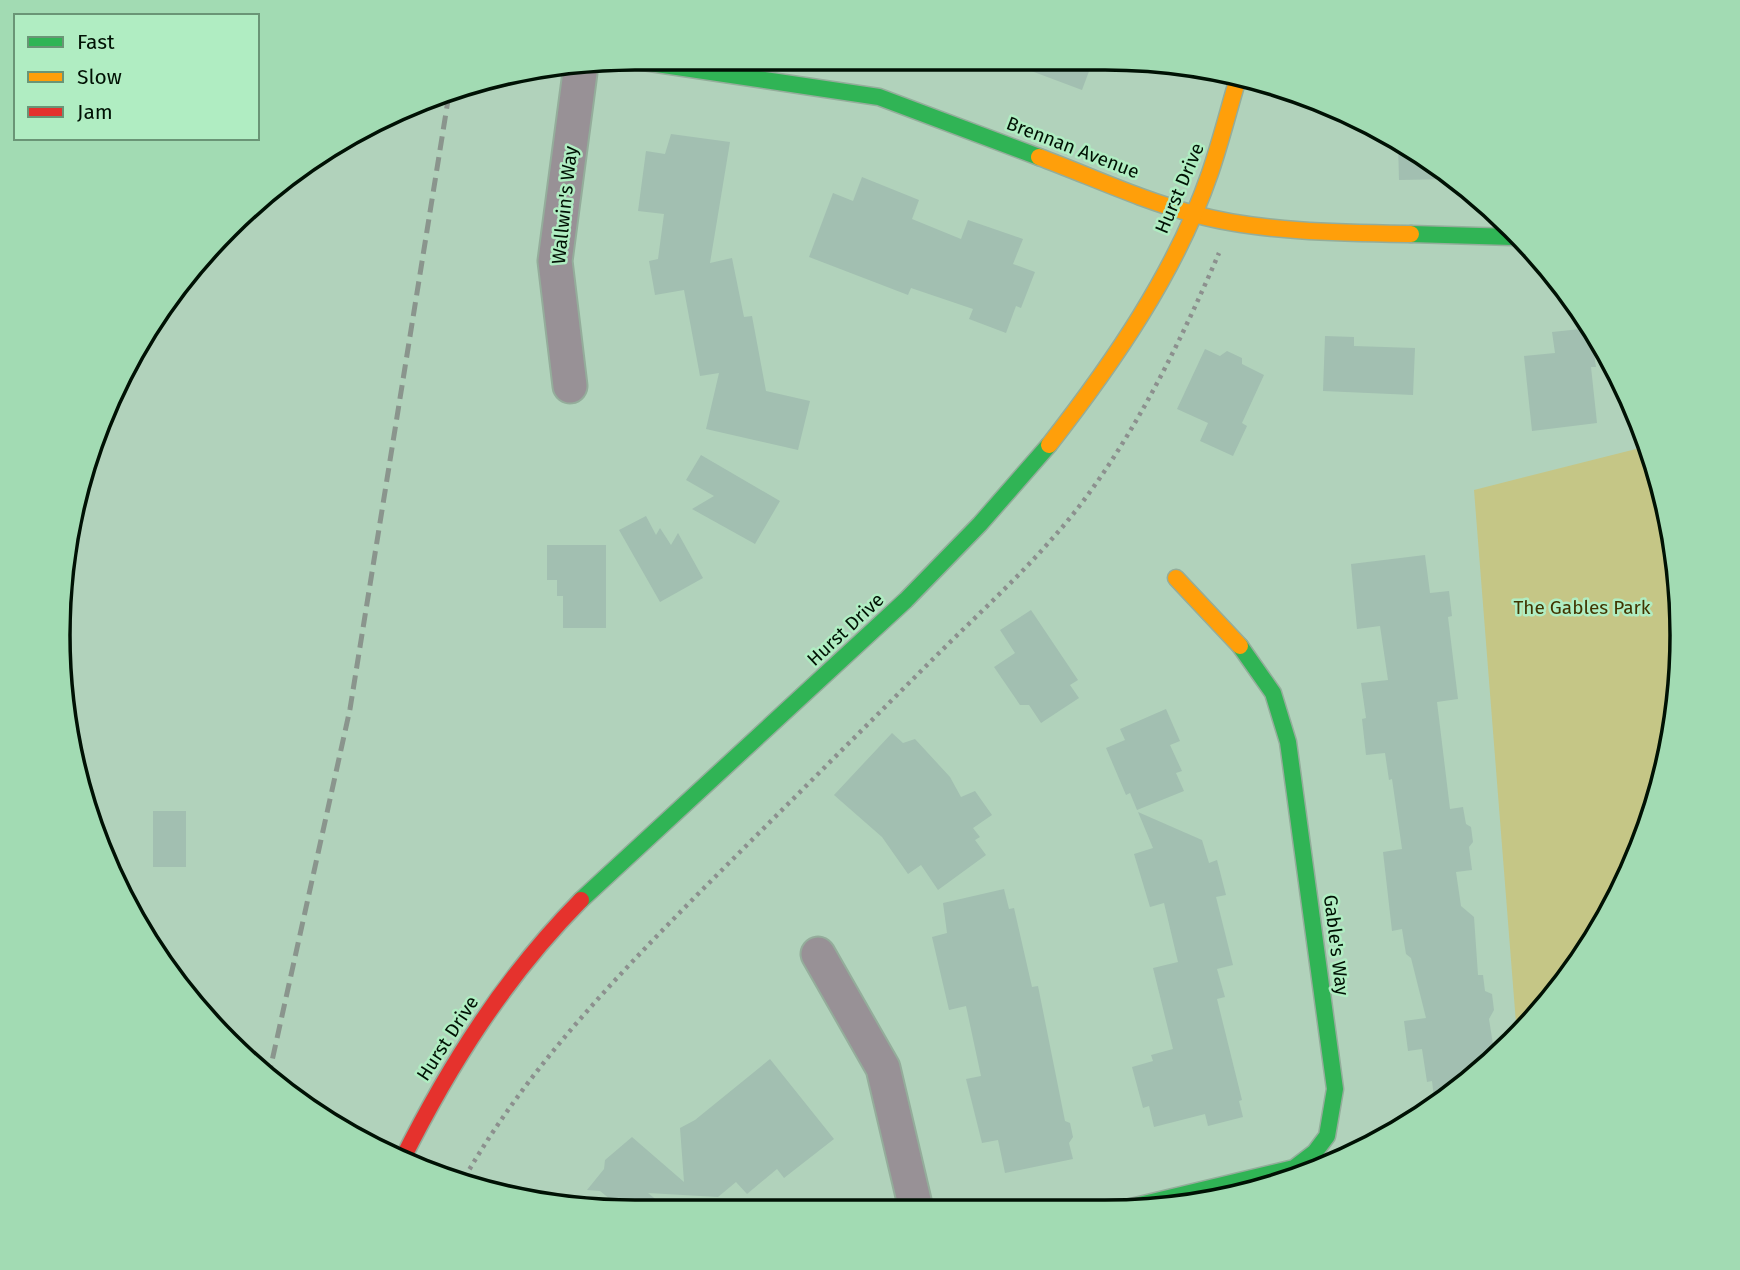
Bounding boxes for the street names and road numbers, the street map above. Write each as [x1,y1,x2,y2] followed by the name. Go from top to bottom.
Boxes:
[1003,112,1143,183] street label: Brennan Avenue
[1150,139,1209,237] street label: Hurst Drive
[547,144,582,265] street label: Wallwin's Way
[802,588,888,671] street label: Hurst Drive
[1319,893,1354,998] street label: Gable's Way
[412,992,483,1085] street label: Hurst Drive

